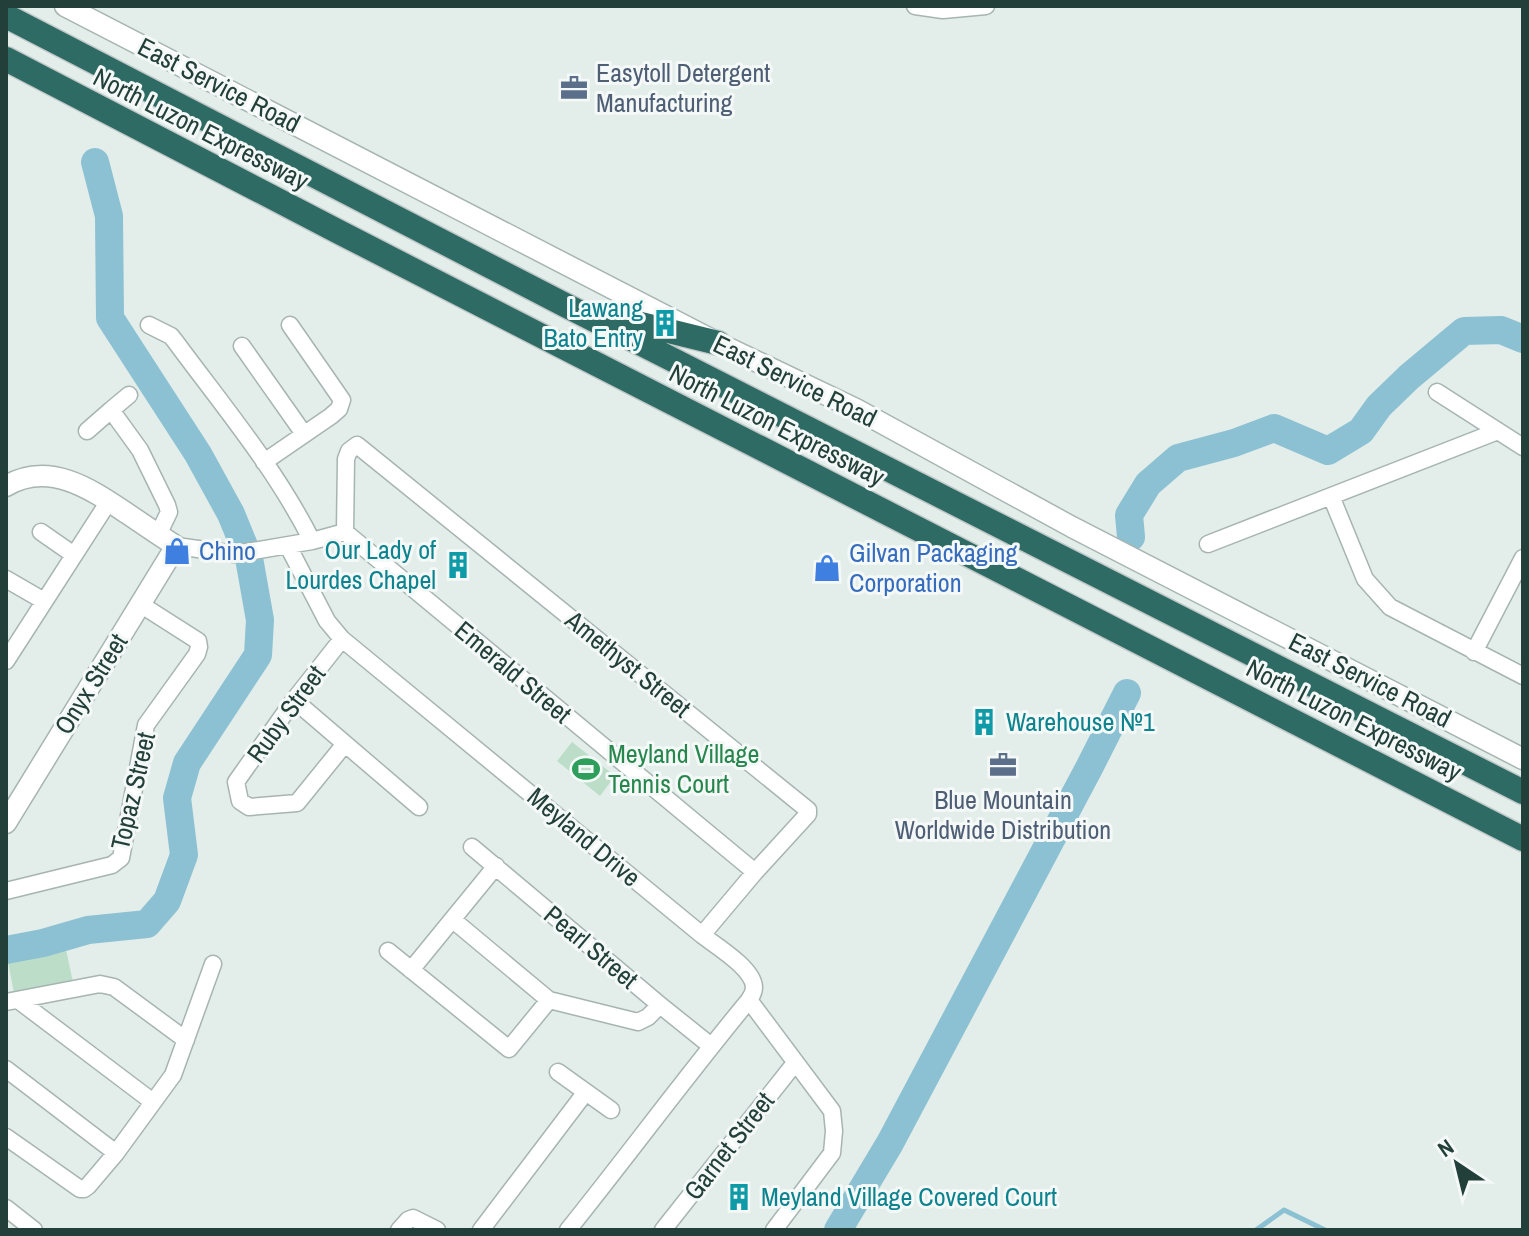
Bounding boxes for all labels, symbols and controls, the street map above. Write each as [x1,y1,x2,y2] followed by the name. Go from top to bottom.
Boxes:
[132,29,306,140] street label: East Service Road
[596,55,770,120] place label: Easytoll Detergent Manufacturing
[88,59,315,198] street label: North Luzon Expressway
[559,73,589,103] office icon: Easytoll Detergent Manufacturing
[543,290,643,355] place label: Lawang Bato Entry
[650,308,680,338] building icon: Lawang Bato Entry
[708,326,883,435] street label: East Service Road
[664,355,891,494] street label: North Luzon Expressway
[285,532,436,597] place label: Our Lady of Lourdes Chapel
[199,533,256,568] place label: Chino
[849,535,1017,600] place label: Gilvan Packaging Corporation
[162,536,192,566] shop icon: Chino
[443,550,473,580] building icon: Our Lady of Lourdes Chapel
[812,553,842,583] shop icon: Gilvan Packaging Corporation
[558,602,698,725] street label: Amethyst Street
[448,613,579,731] street label: Emerald Street
[1283,624,1457,735] street label: East Service Road
[46,627,135,741] street label: Onyx Street
[1241,650,1468,789] street label: North Luzon Expressway
[238,658,333,770] street label: Ruby Street
[1006,704,1155,739] place label: Warehouse №1
[969,707,999,737] building icon: Warehouse №1
[102,729,163,853] street label: Topaz Street
[608,736,759,801] place label: Meyland Village Tennis Court
[988,750,1018,780] office icon: Blue Mountain Worldwide Distribution
[571,754,601,784] sports icon: Meyland Village Tennis Court
[520,779,648,894] street label: Meyland Drive
[895,782,1111,847] place label: Blue Mountain Worldwide Distribution
[537,897,646,996] street label: Pearl Street
[675,1084,782,1207] street label: Garnet Street
[1417,1124,1497,1204] north arrow
[1432,1132,1459,1164] text: N
[761,1179,1057,1214] place label: Meyland Village Covered Court
[724,1182,754,1212] building icon: Meyland Village Covered Court

